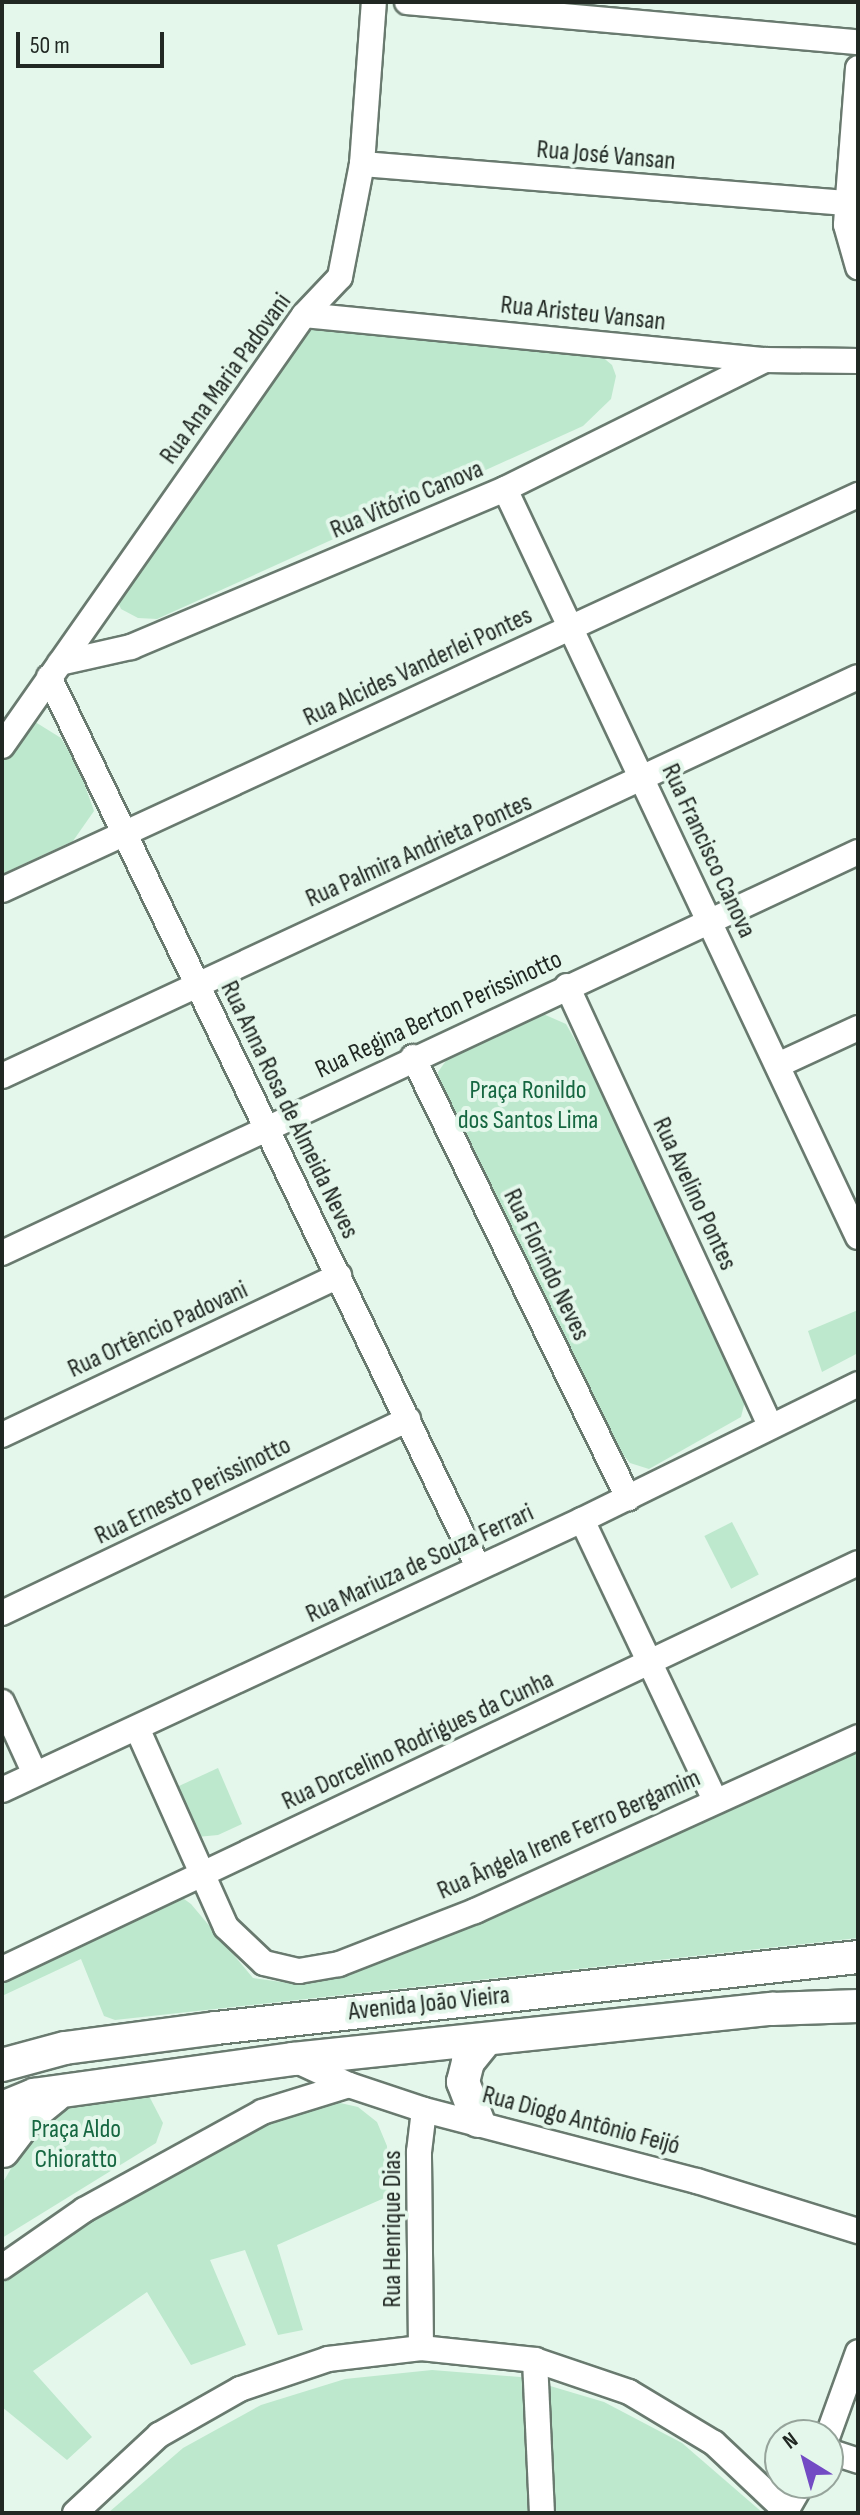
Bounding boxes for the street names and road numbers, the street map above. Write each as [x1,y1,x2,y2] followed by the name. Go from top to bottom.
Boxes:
[535,134,677,178] street label: Rua José Vansan
[154,288,298,470] street label: Rua Ana Maria Padovani
[499,290,667,338] street label: Rua Aristeu Vansan
[326,454,488,546] street label: Rua Vitório Canova
[299,600,537,734] street label: Rua Alcides Vanderlei Pontes
[654,759,762,943] street label: Rua Francisco Canova
[301,787,537,915] street label: Rua Palmira Andrieta Pontes
[311,944,567,1086] street label: Rua Regina Berton Perissinotto
[213,976,365,1244] street label: Rua Anna Rosa de Almeida Neves
[645,1113,743,1275] street label: Rua Avelino Pontes
[496,1184,596,1346] street label: Rua Florindo Neves
[63,1275,253,1385] street label: Rua Ortêncio Padovani
[90,1430,296,1552] street label: Rua Ernesto Perissinotto
[301,1498,539,1630] street label: Rua Mariuza de Souza Ferrari
[277,1664,559,1818] street label: Rua Dorcelino Rodrigues da Cunha
[433,1763,705,1907] street label: Rua Ângela Irene Ferro Bergamim
[347,1980,511,2028] street label: Avenida João Vieira
[479,2080,683,2162] street label: Rua Diogo Antônio Feijó
[377,2150,409,2308] street label: Rua Henrique Dias

